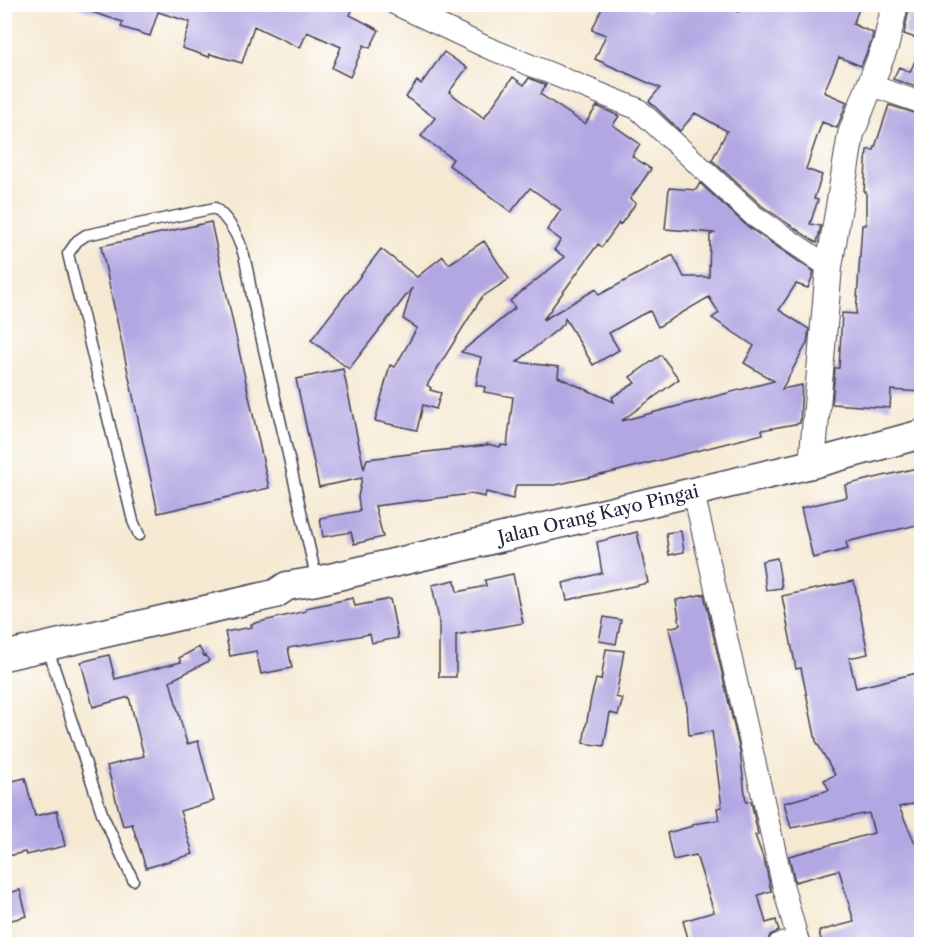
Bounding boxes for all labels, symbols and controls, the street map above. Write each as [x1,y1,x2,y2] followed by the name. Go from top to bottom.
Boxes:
[493,480,702,550] street label: Jalan Orang Kayo Pingai

